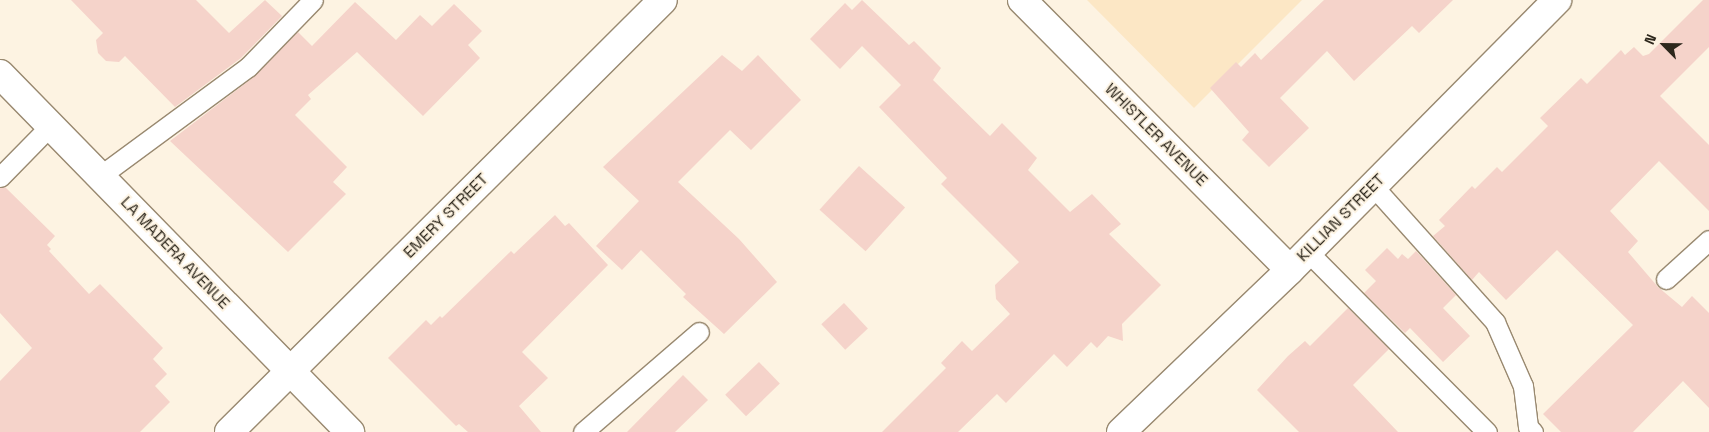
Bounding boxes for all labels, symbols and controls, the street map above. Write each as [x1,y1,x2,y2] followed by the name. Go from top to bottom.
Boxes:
[1639,20,1689,70] north arrow
[1640,31,1660,47] text: N
[1101,80,1211,190] street label: WHISTLER AVENUE
[400,170,492,262] street label: EMERY STREET
[1293,170,1389,266] street label: KILLIAN STREET
[116,193,234,313] street label: LA MADERA AVENUE

